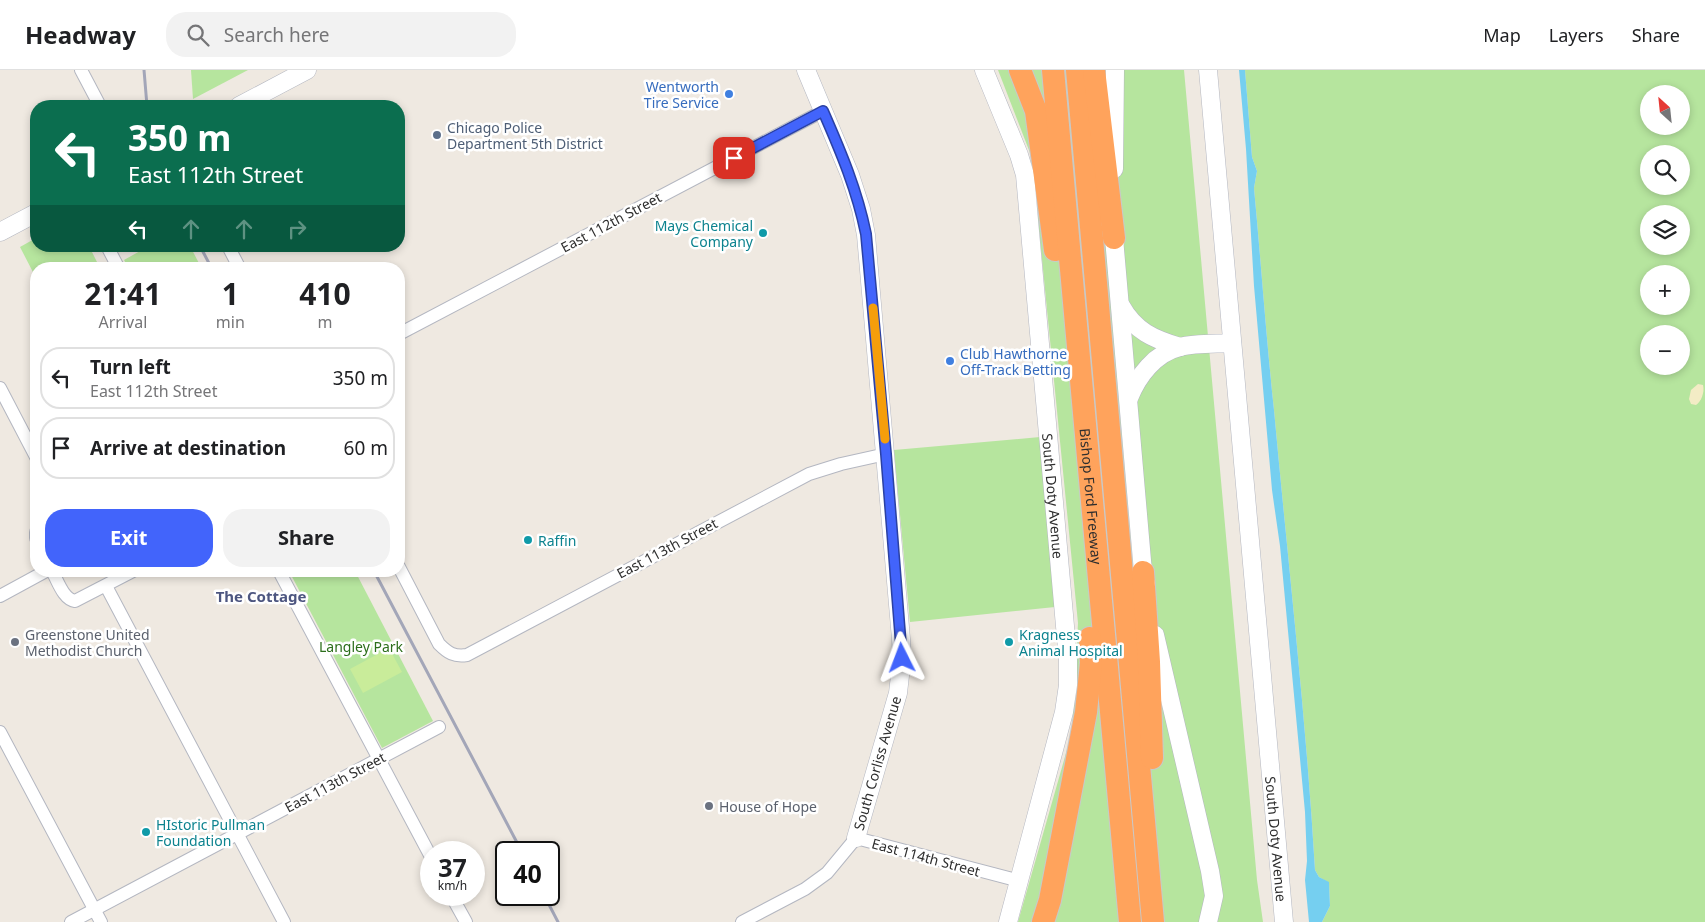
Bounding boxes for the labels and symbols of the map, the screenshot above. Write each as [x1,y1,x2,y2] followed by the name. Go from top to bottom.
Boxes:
[644,77,719,112] place label: Wentworth Tire Service
[1640,85,1690,135] north arrow
[723,88,735,100] marker: Wentworth Tire Service
[447,118,603,153] place label: Chicago Police Department 5th District
[431,129,443,141] marker: Chicago Police Department 5th District
[713,137,755,179] pin
[557,187,665,257] street label: East 112th Street
[655,216,754,251] place label: Mays Chemical Company
[757,227,769,239] marker: Mays Chemical Company
[960,344,1071,379] place label: Club Hawthorne Off-Track Betting
[944,355,956,367] marker: Club Hawthorne Off-Track Betting
[1076,427,1107,566] street label: Bishop Ford Freeway
[1038,432,1068,560] street label: South Doty Avenue
[613,513,721,583] street label: East 113th Street
[538,531,576,550] place label: Raffin
[522,534,534,546] marker: Raffin
[216,586,306,606] district label: The Cottage
[25,625,150,660] place label: Greenstone United Methodist Church
[1019,625,1123,660] place label: Kragness Animal Hospital
[875,631,927,683] position arrow
[9,636,21,648] marker: Greenstone United Methodist Church
[1003,636,1015,648] marker: Kragness Animal Hospital
[319,637,404,656] park label: Langley Park
[849,694,905,832] street label: South Corliss Avenue
[281,747,389,817] street label: East 113th Street
[1262,775,1292,903] street label: South Doty Avenue
[719,797,817,816] place label: House of Hope
[703,800,715,812] marker: House of Hope
[156,815,265,850] place label: HIstoric Pullman Foundation
[140,826,152,838] marker: HIstoric Pullman Foundation
[870,833,982,881] street label: East 114th Street
[495,841,560,906] speed limit sign: 40

